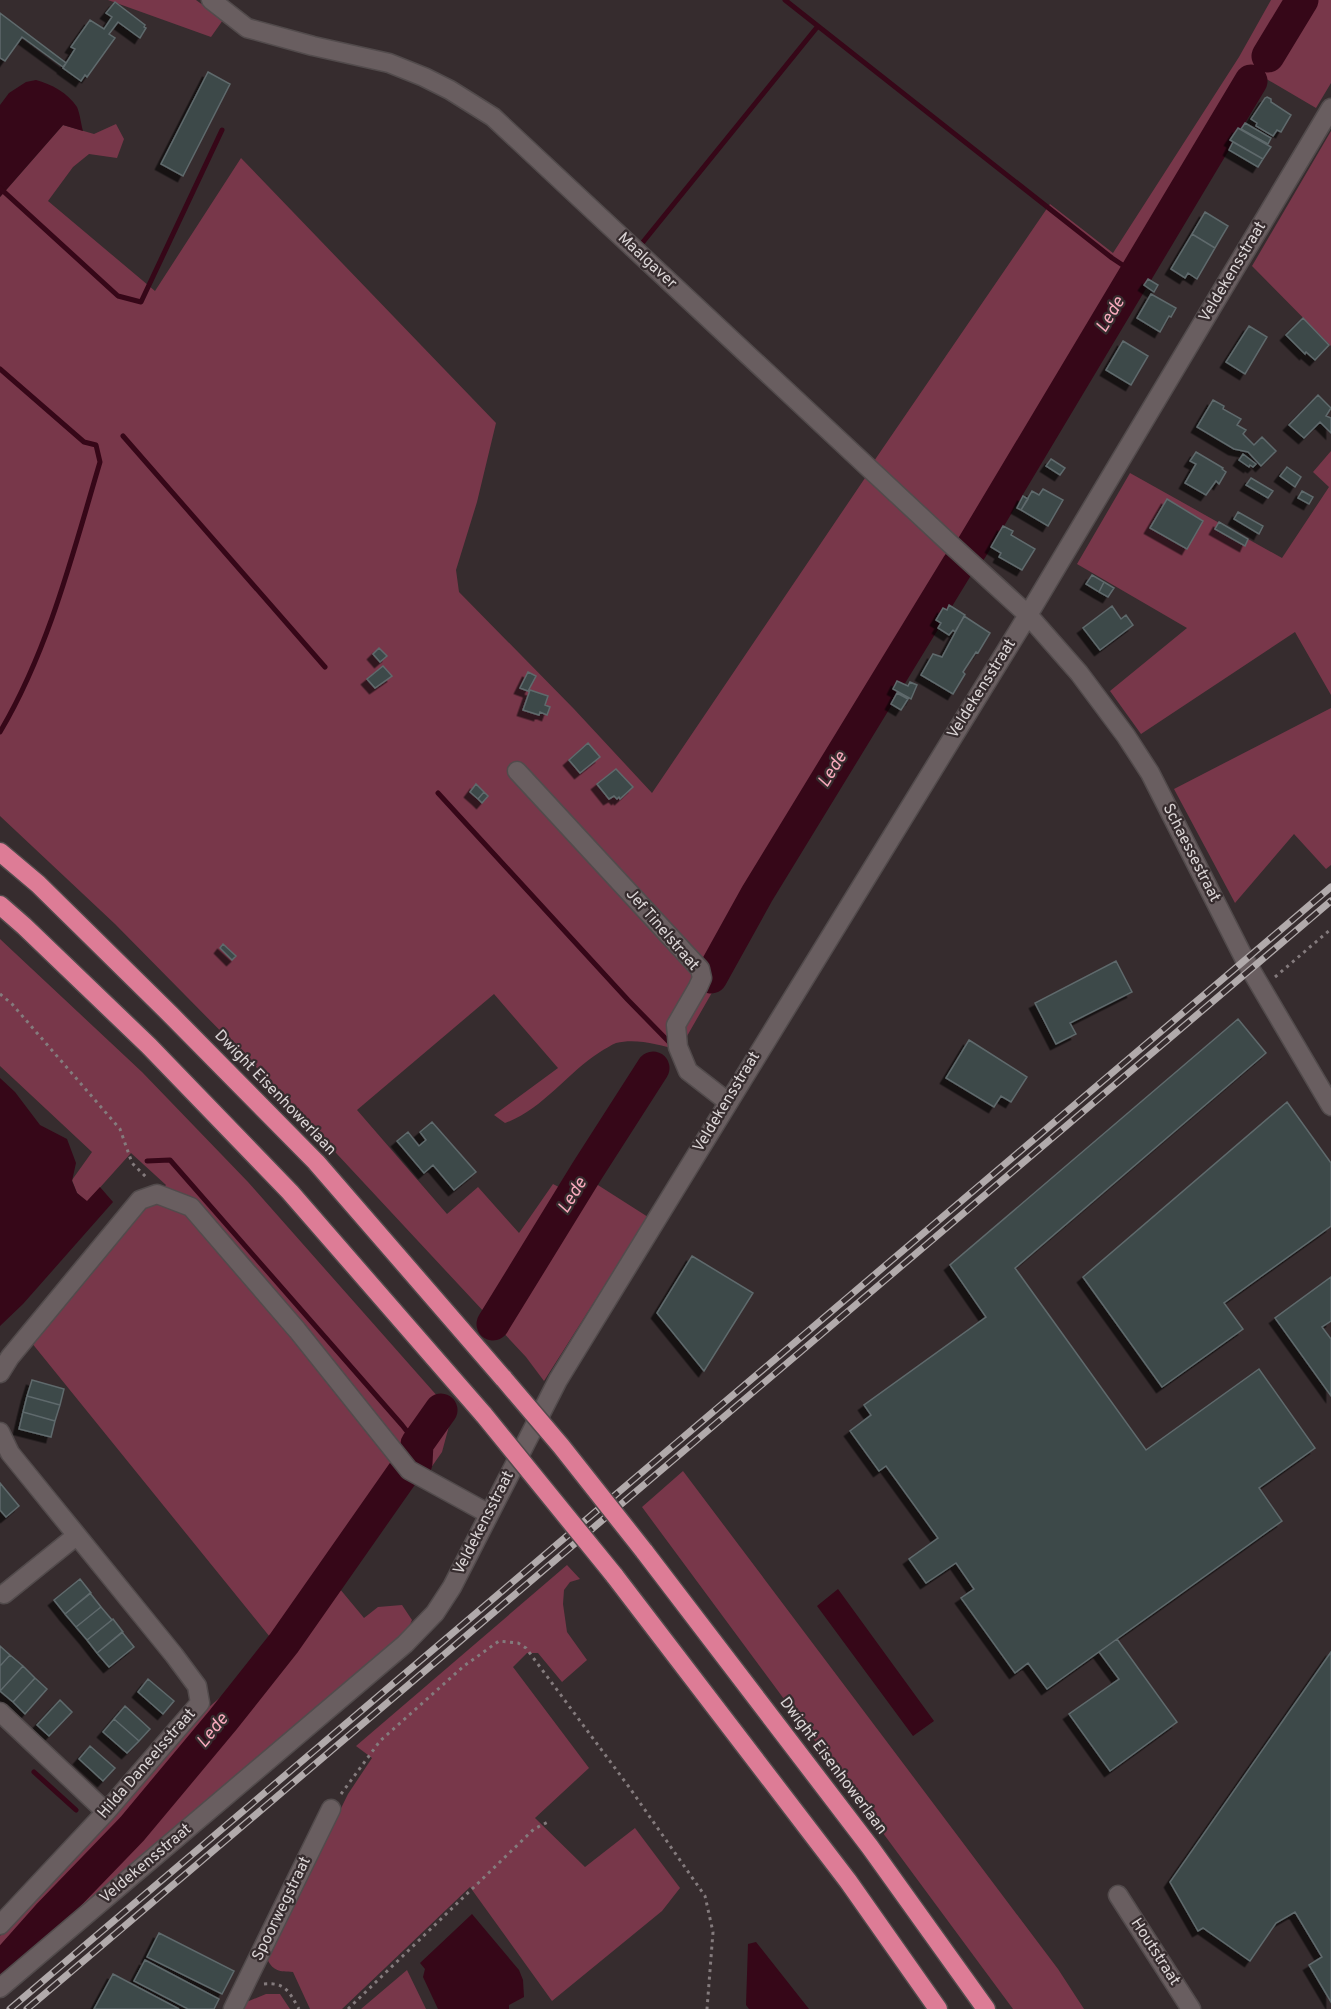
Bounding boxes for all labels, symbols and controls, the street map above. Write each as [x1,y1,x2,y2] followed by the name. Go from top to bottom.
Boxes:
[1195,218,1271,326] street label: Veldekensstraat
[613,228,681,294] street label: Maalgaver
[1091,292,1131,337] water label: Lede
[943,635,1021,743] street label: Veldekensstraat
[813,747,853,792] water label: Lede
[1158,800,1224,906] street label: Schaessestraat
[621,885,703,975] street label: Jef Tinelstraat
[210,1026,340,1160] street label: Dwight Eisenhowerlaan
[689,1048,765,1156] street label: Veldekensstraat
[553,1173,593,1218] water label: Lede
[449,1468,519,1578] street label: Veldekensstraat
[775,1693,891,1839] street label: Dwight Eisenhowerlaan
[94,1705,200,1823] street label: Hilda Daneelsstraat
[192,1708,234,1753] water label: Lede
[96,1820,196,1908] street label: Veldekensstraat
[248,1854,316,1964] street label: Spoorwegstraat
[1126,1914,1184,1990] street label: Houtstraat

